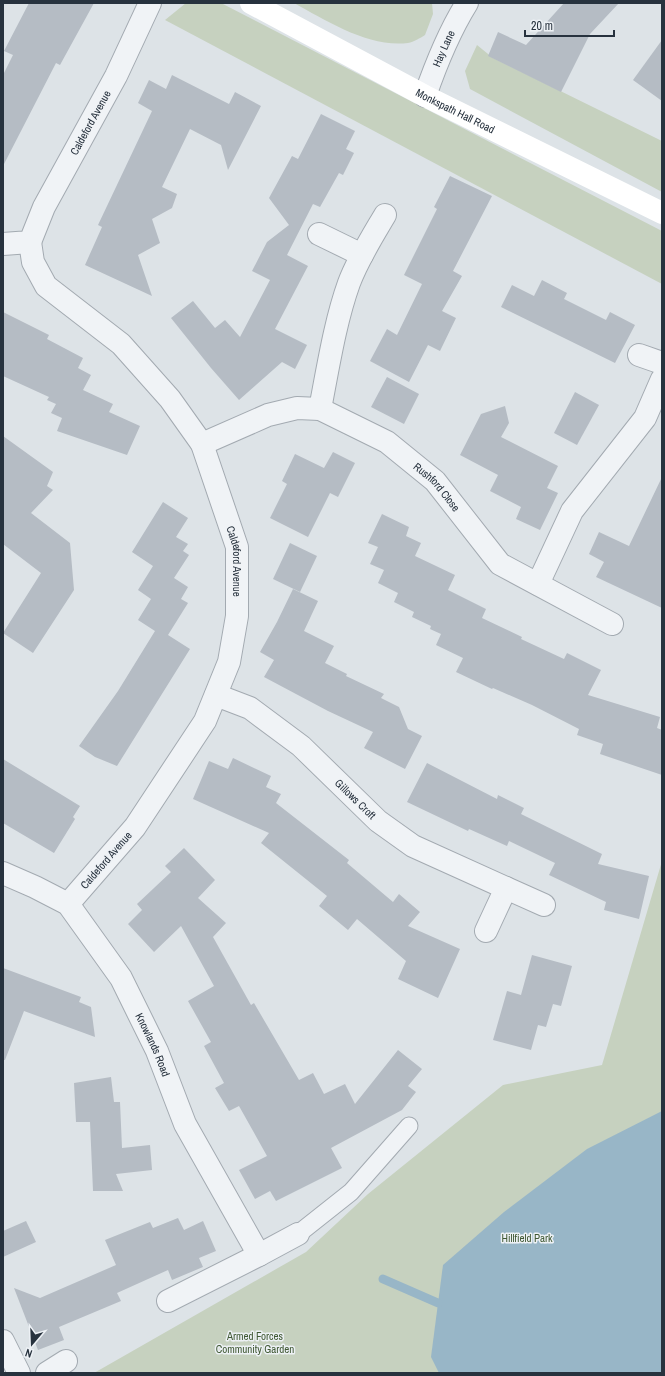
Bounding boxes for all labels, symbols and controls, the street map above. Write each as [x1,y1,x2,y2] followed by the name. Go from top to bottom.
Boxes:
[525,12,614,38] scale bar
[531,18,553,34] text: 20 m
[429,28,458,69] street label: Hay Lane
[413,85,497,136] street label: Monkspath Hall Road
[67,88,114,157] street label: Caldeford Avenue
[411,459,463,514] street label: Rushford Close
[223,524,244,597] street label: Caldeford Avenue
[332,776,379,822] street label: Gillows Croft
[77,828,135,892] street label: Caldeford Avenue
[132,1011,173,1078] street label: Knowlands Road
[501,1231,553,1245] park label: Hillfield Park
[12,1324,52,1364] north arrow
[216,1329,294,1356] park label: Armed Forces Community Garden
[23,1346,34,1361] text: N

